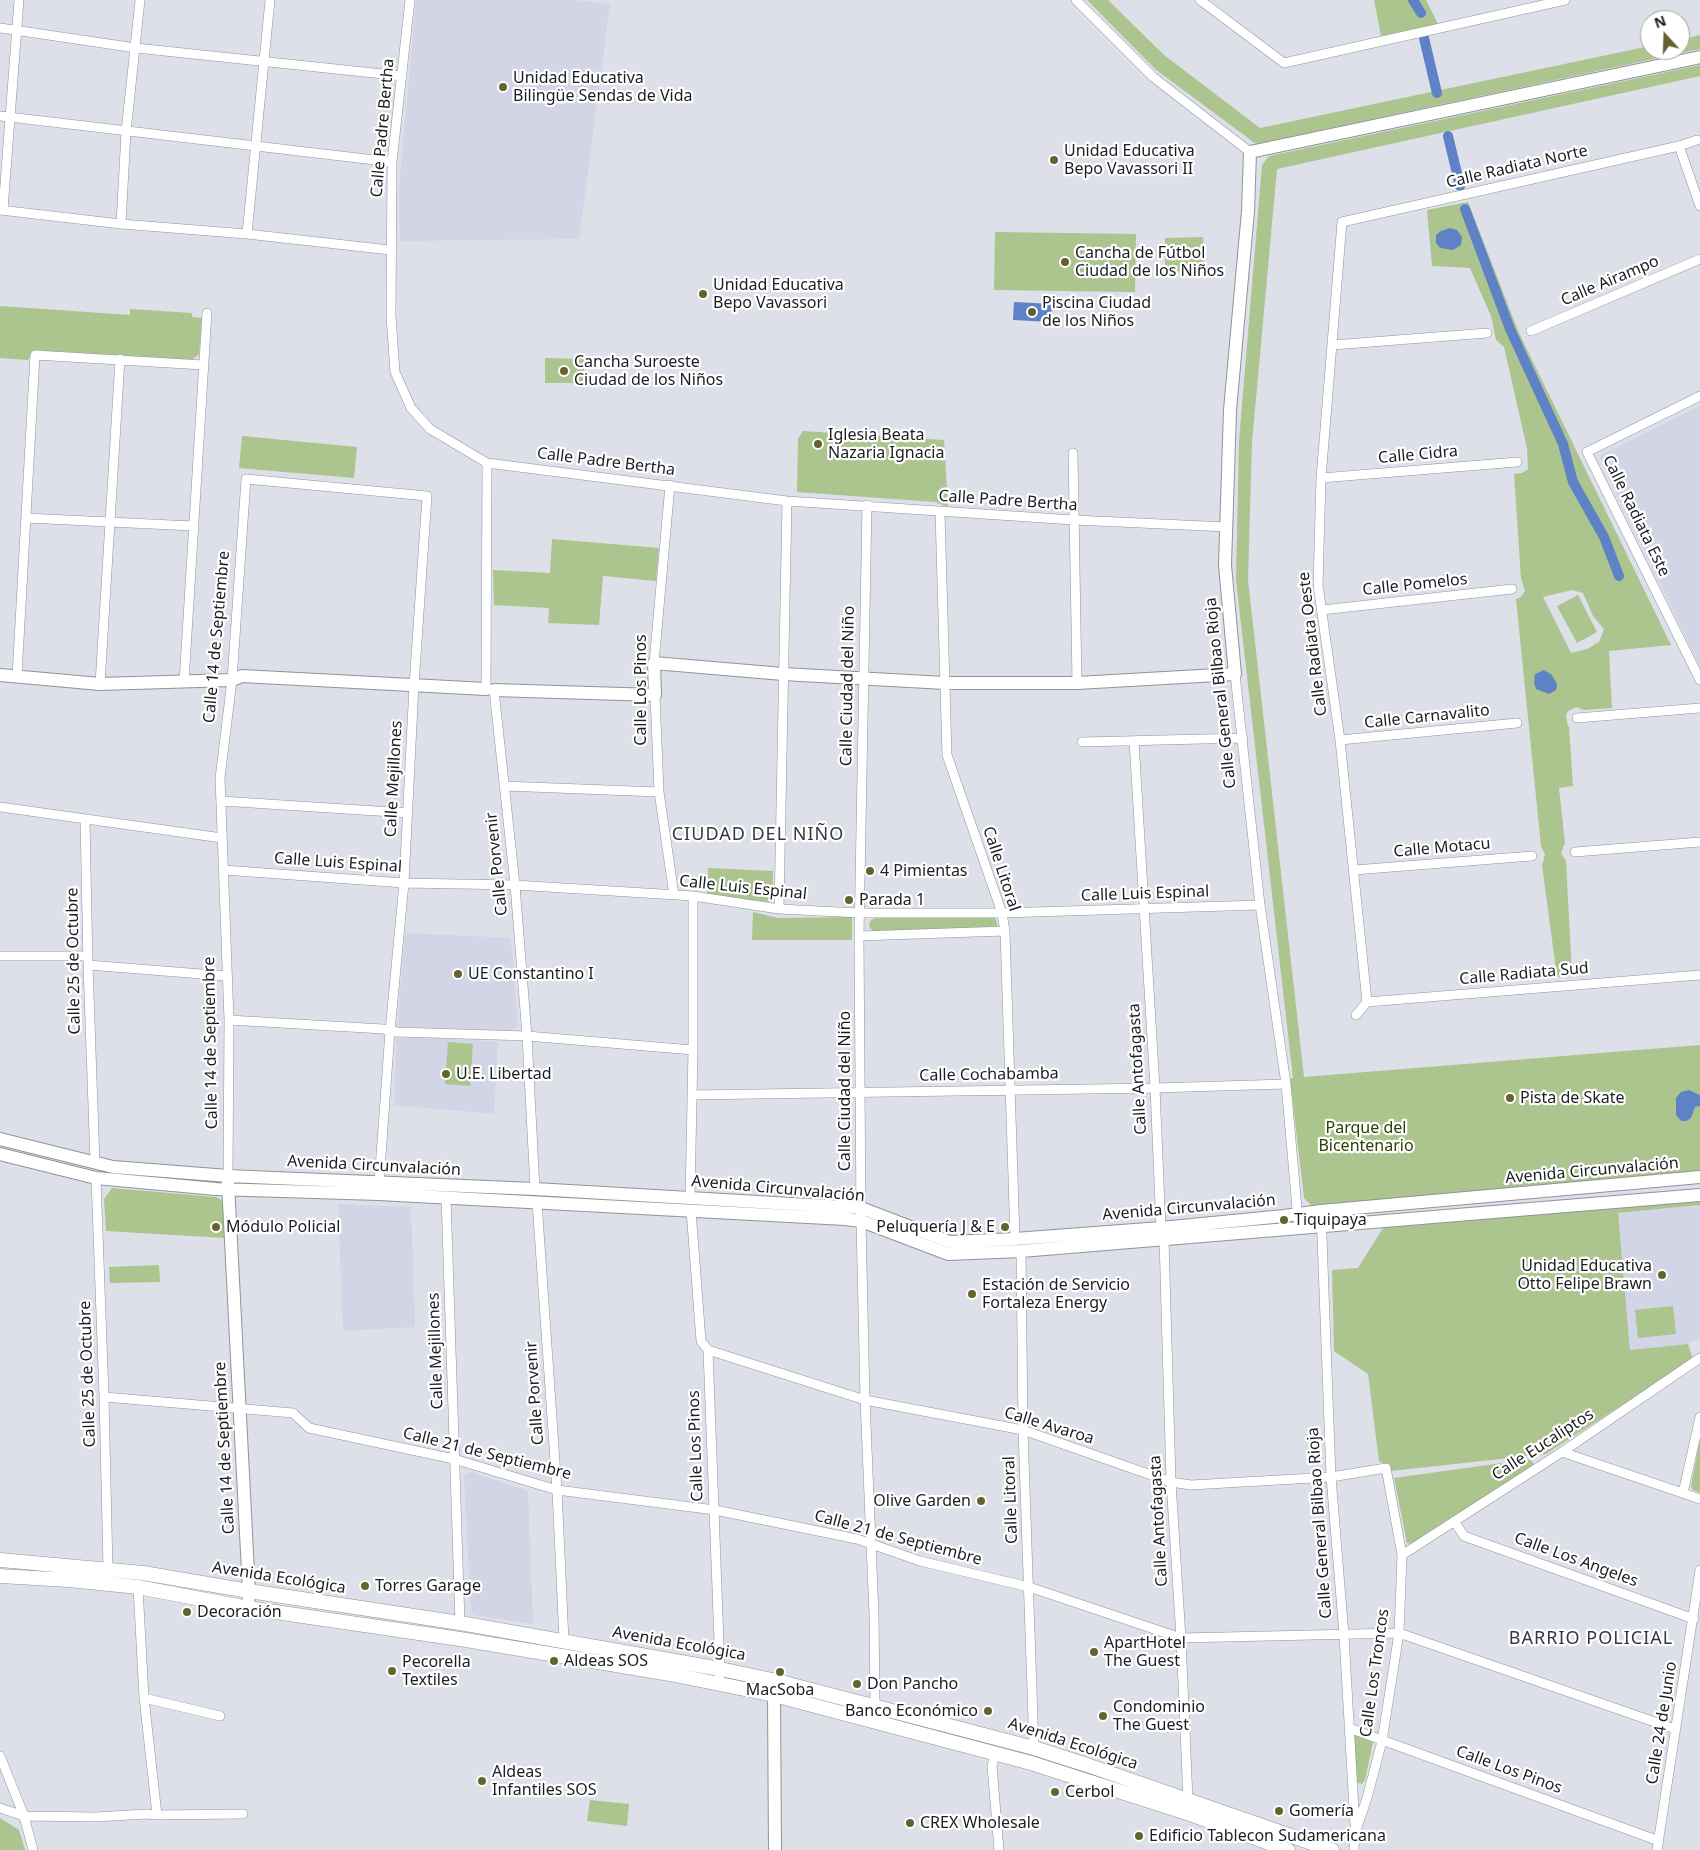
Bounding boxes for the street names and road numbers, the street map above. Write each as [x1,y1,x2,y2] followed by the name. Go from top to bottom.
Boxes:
[367,58,399,198] street label: Calle Padre Bertha
[1444,141,1590,193] street label: Calle Radiata Norte
[1558,252,1662,310] street label: Calle Airampo
[1377,442,1459,468] street label: Calle Cidra
[536,444,676,480] street label: Calle Padre Bertha
[1598,452,1674,580] street label: Calle Radiata Este
[938,487,1078,515] street label: Calle Padre Bertha
[200,550,234,724] street label: Calle 14 de Septiembre
[1362,570,1468,600] street label: Calle Pomelos
[1295,571,1331,717] street label: Calle Radiata Oeste
[1201,597,1241,789] street label: Calle General Bilbao Rioja
[837,606,859,766] street label: Calle Ciudad del Niño
[631,634,651,746] street label: Calle Los Pinos
[1363,701,1491,733] street label: Calle Carnavalito
[381,720,407,838] street label: Calle Mejillones
[482,811,512,917] street label: Calle Porvenir
[978,824,1024,914] street label: Calle Litoral
[1393,834,1491,862] street label: Calle Motacu
[273,849,403,877] street label: Calle Luis Espinal
[678,872,808,904] street label: Calle Luis Espinal
[1081,882,1209,906] street label: Calle Luis Espinal
[63,887,85,1035] street label: Calle 25 de Octubre
[200,956,222,1130] street label: Calle 14 de Septiembre
[1458,959,1590,989] street label: Calle Radiata Sud
[1125,1003,1151,1135] street label: Calle Antofagasta
[835,1011,855,1171] street label: Calle Ciudad del Niño
[919,1064,1059,1086] street label: Calle Cochabamba
[287,1152,461,1180] street label: Avenida Circunvalación
[1505,1154,1679,1188] street label: Avenida Circunvalación
[691,1172,865,1206] street label: Avenida Circunvalación
[1102,1191,1276,1225] street label: Avenida Circunvalación
[424,1292,448,1410] street label: Calle Mejillones
[76,1300,100,1448] street label: Calle 25 de Octubre
[522,1340,548,1446] street label: Calle Porvenir
[211,1361,239,1535] street label: Calle 14 de Septiembre
[684,1390,708,1502] street label: Calle Los Pinos
[1002,1403,1096,1449] street label: Calle Avaroa
[1489,1405,1597,1485] street label: Calle Eucaliptos
[401,1424,573,1484] street label: Calle 21 de Septiembre
[1304,1427,1336,1619] street label: Calle General Bilbao Rioja
[1146,1455,1172,1587] street label: Calle Antofagasta
[1000,1456,1022,1544] street label: Calle Litoral
[812,1506,984,1570] street label: Calle 21 de Septiembre
[1512,1529,1640,1591] street label: Calle Los Angeles
[211,1558,347,1598] street label: Avenida Ecológica
[1356,1608,1394,1738] street label: Calle Los Troncos
[611,1623,747,1665] street label: Avenida Ecológica
[1643,1660,1681,1786] street label: Calle 24 de Junio
[1006,1714,1140,1774] street label: Avenida Ecológica
[1453,1742,1565,1798] street label: Calle Los Pinos

